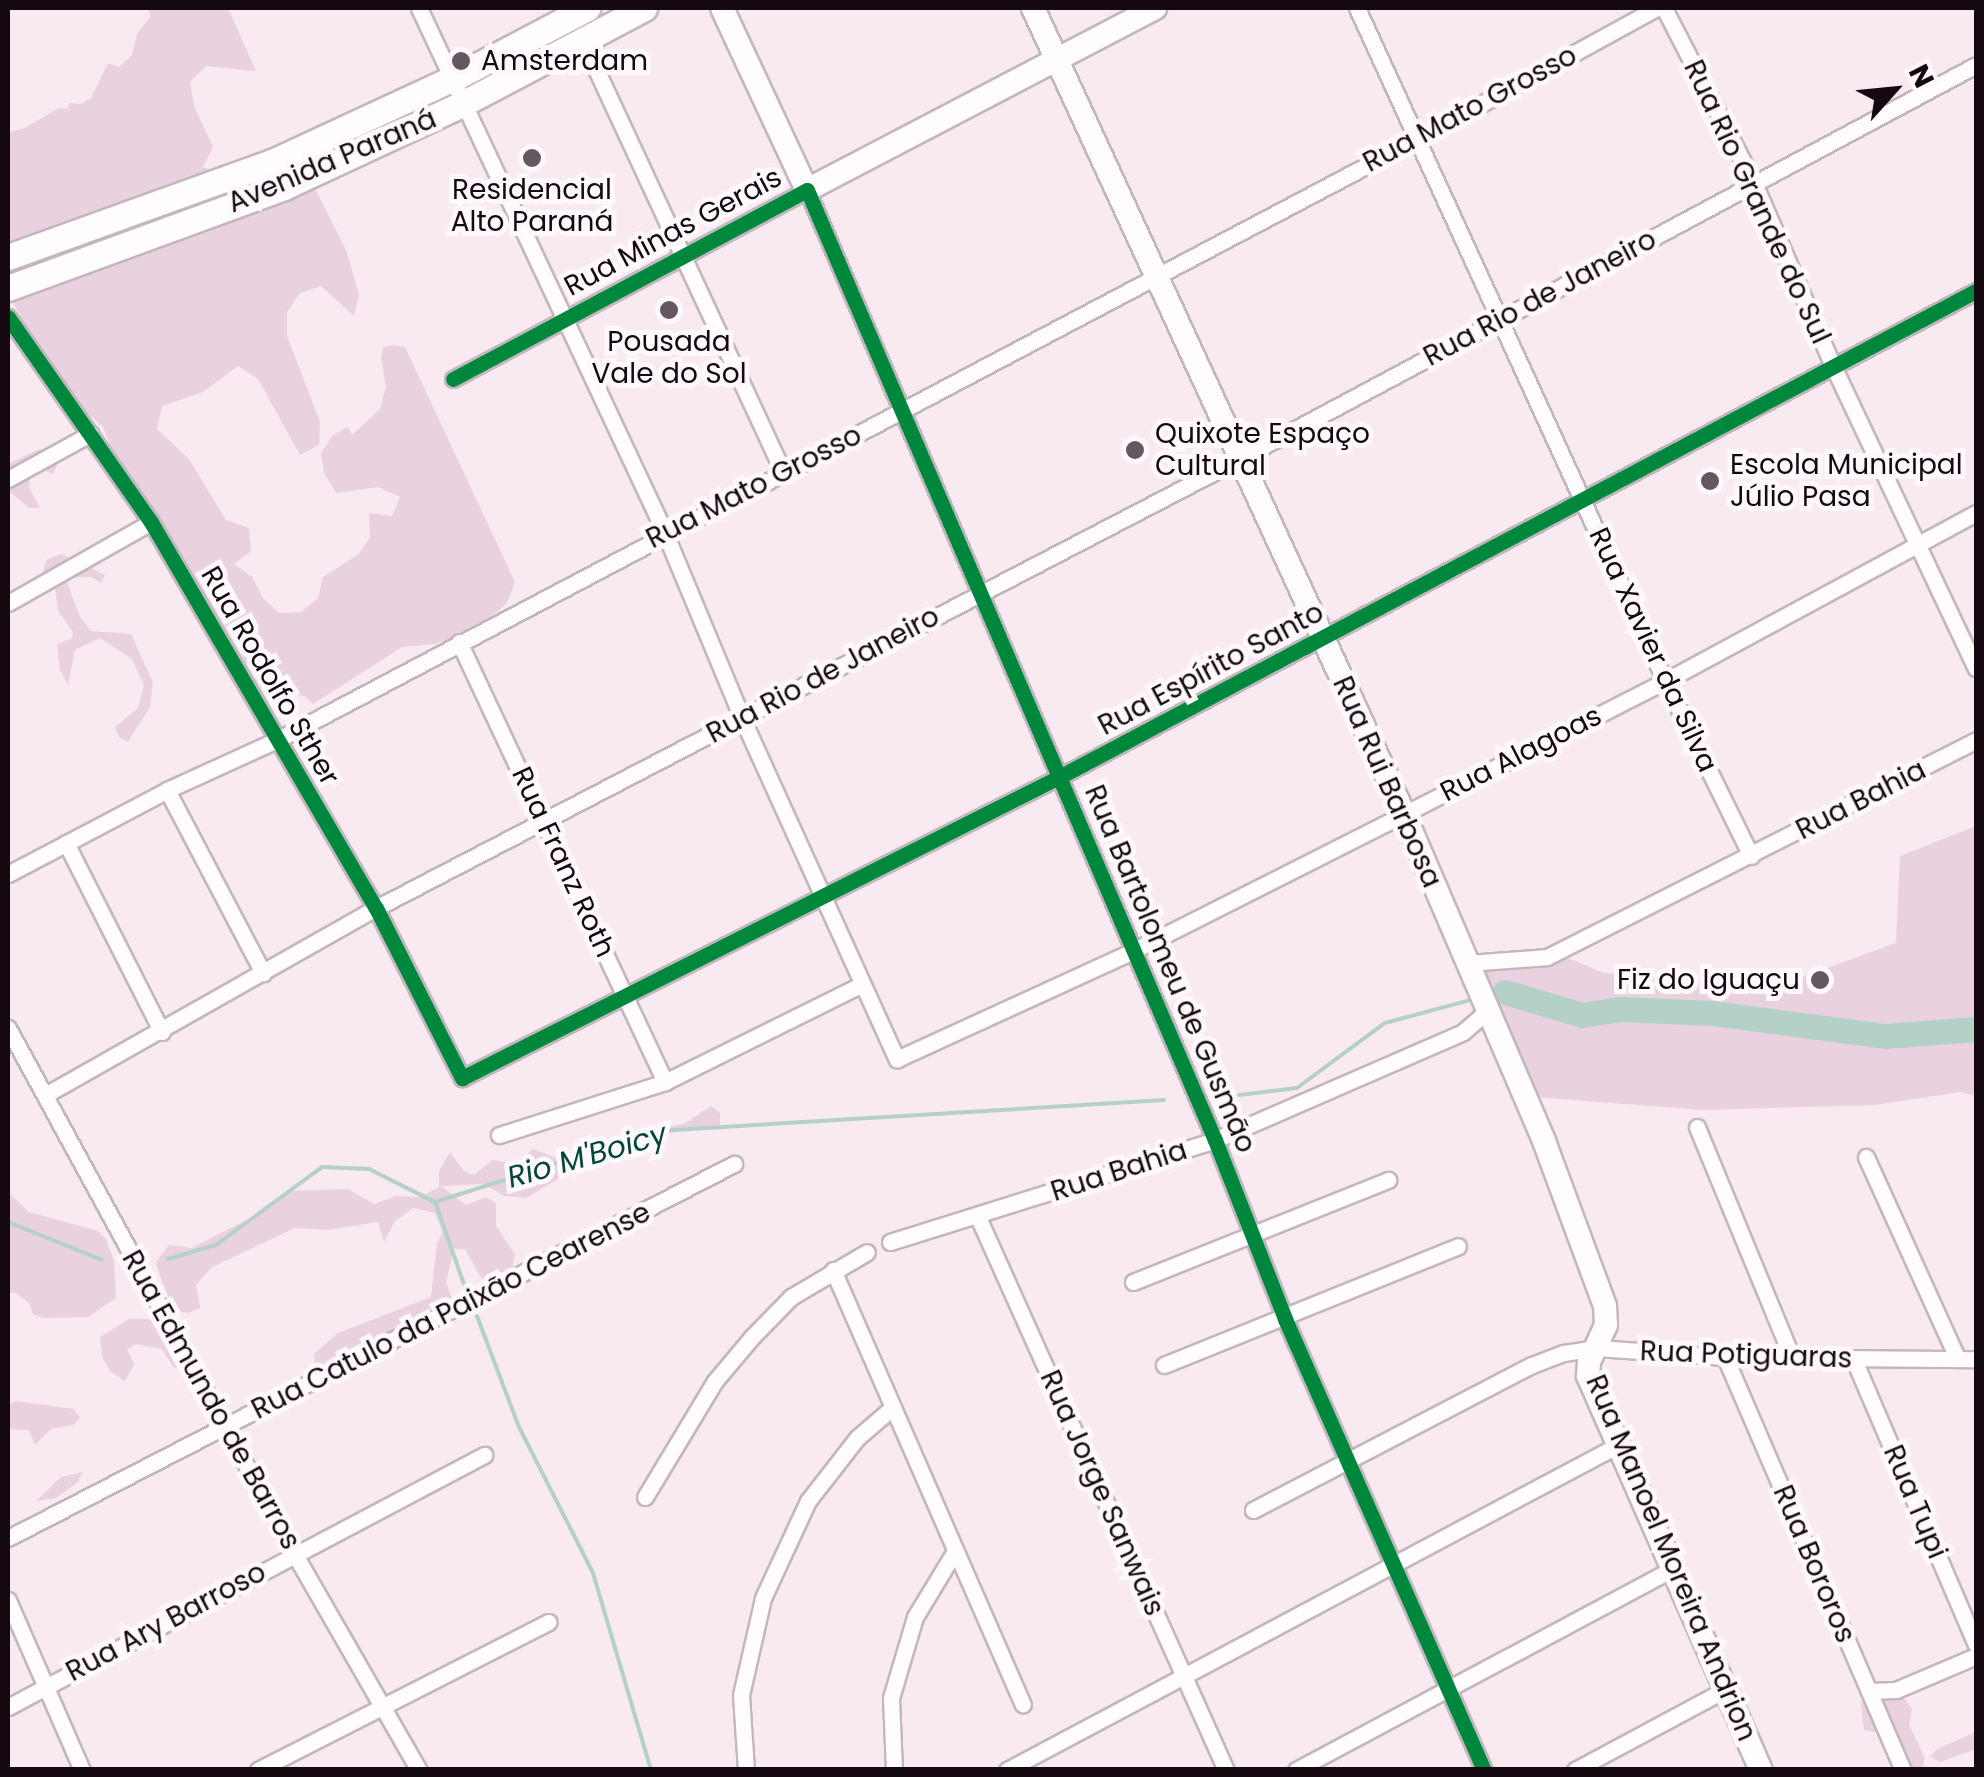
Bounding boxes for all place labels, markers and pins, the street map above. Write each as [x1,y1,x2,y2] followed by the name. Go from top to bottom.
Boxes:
[481,44,648,78] place label: Amsterdam
[450,50,472,72] marker: Amsterdam
[521,147,543,169] marker: Residencial Alto Paraná
[451,173,613,239] place label: Residencial Alto Paraná
[658,299,680,321] marker: Pousada Vale do Sol
[591,325,747,391] place label: Pousada Vale do Sol
[1155,417,1370,483] place label: Quixote Espaço Cultural
[1124,439,1146,461] marker: Quixote Espaço Cultural
[1730,448,1963,514] place label: Escola Municipal Júlio Pasa
[1699,470,1721,492] marker: Escola Municipal Júlio Pasa
[1617,963,1800,997] place label: Fiz do Iguaçu
[1809,969,1831,991] marker: Fiz do Iguaçu

